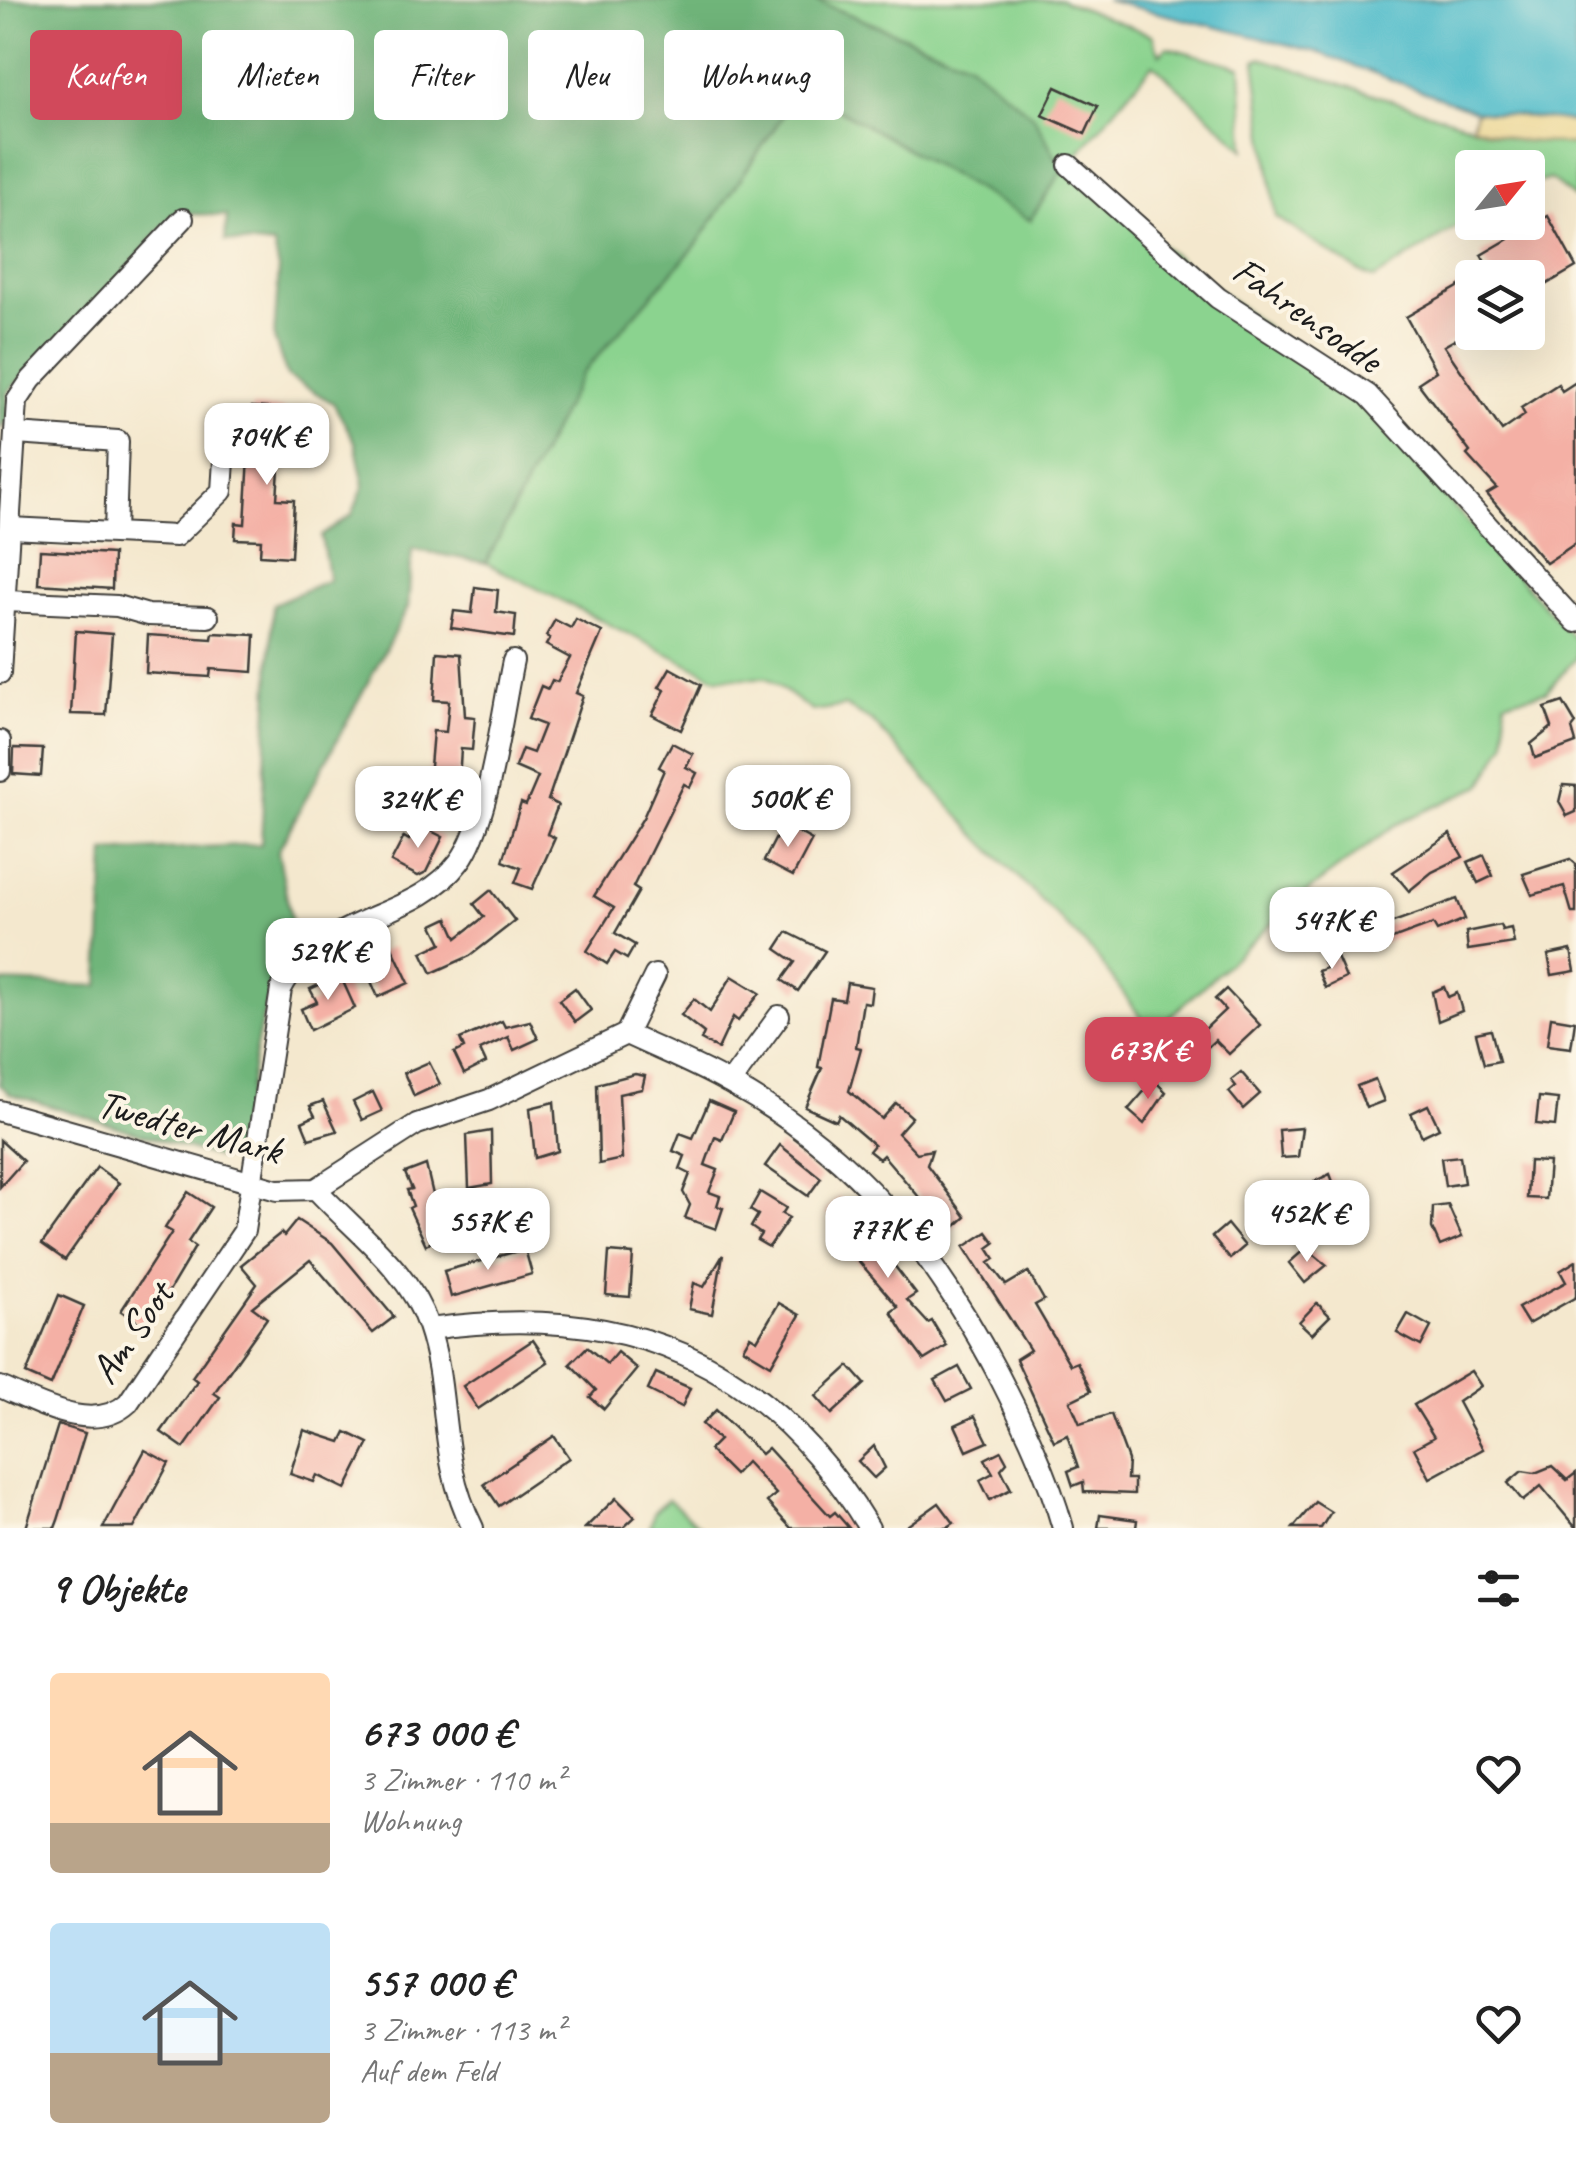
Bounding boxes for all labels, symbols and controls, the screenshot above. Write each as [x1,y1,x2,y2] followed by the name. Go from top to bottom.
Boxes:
[30,30,182,120] chip: Kaufen
[202,30,354,120] chip: Mieten
[374,30,508,120] chip: Filter
[528,30,644,120] chip: Neu
[664,30,844,120] chip: Wohnung
[1455,150,1545,240] north arrow
[1455,150,1545,350] map controls
[1223,245,1394,386] street label: Fahrensodde
[1455,260,1545,350] button: layers
[186,403,348,488] pin: 704K €
[226,415,308,456] text: 704K €
[707,765,869,850] pin: 500K €
[337,766,499,851] pin: 324K €
[747,777,829,818] text: 500K €
[377,778,459,819] text: 324K €
[1251,887,1413,972] pin: 547K €
[1292,899,1372,940] text: 547K €
[247,918,409,1003] pin: 529K €
[288,930,368,971] text: 529K €
[1067,1017,1229,1102] pin: 673K €
[1107,1029,1189,1070] text: 673K €
[92,1078,289,1176] street label: Twedter Mark
[1226,1180,1388,1265] pin: 452K €
[407,1188,569,1273] pin: 557K €
[1266,1192,1348,1233] text: 452K €
[807,1196,969,1281] pin: 777K €
[448,1200,528,1241] text: 557K €
[847,1208,929,1249] text: 777K €
[79,1269,187,1393] street label: Am Soot
[1471,1561,1526,1616] icon: filters
[50,1562,185,1615] text: 9 Objekte
[360,1706,513,1759] text: 673 000 €
[130,1713,250,1833] icon: home
[1471,1746,1526,1801] icon: heart
[360,1759,565,1800] text: 3 Zimmer · 110 m²
[360,1800,461,1841] text: Wohnung
[360,1956,511,2009] text: 557 000 €
[130,1963,250,2083] icon: home
[1471,1996,1526,2051] icon: heart
[360,2009,565,2050] text: 3 Zimmer · 113 m²
[360,2050,497,2091] text: Auf dem Feld

